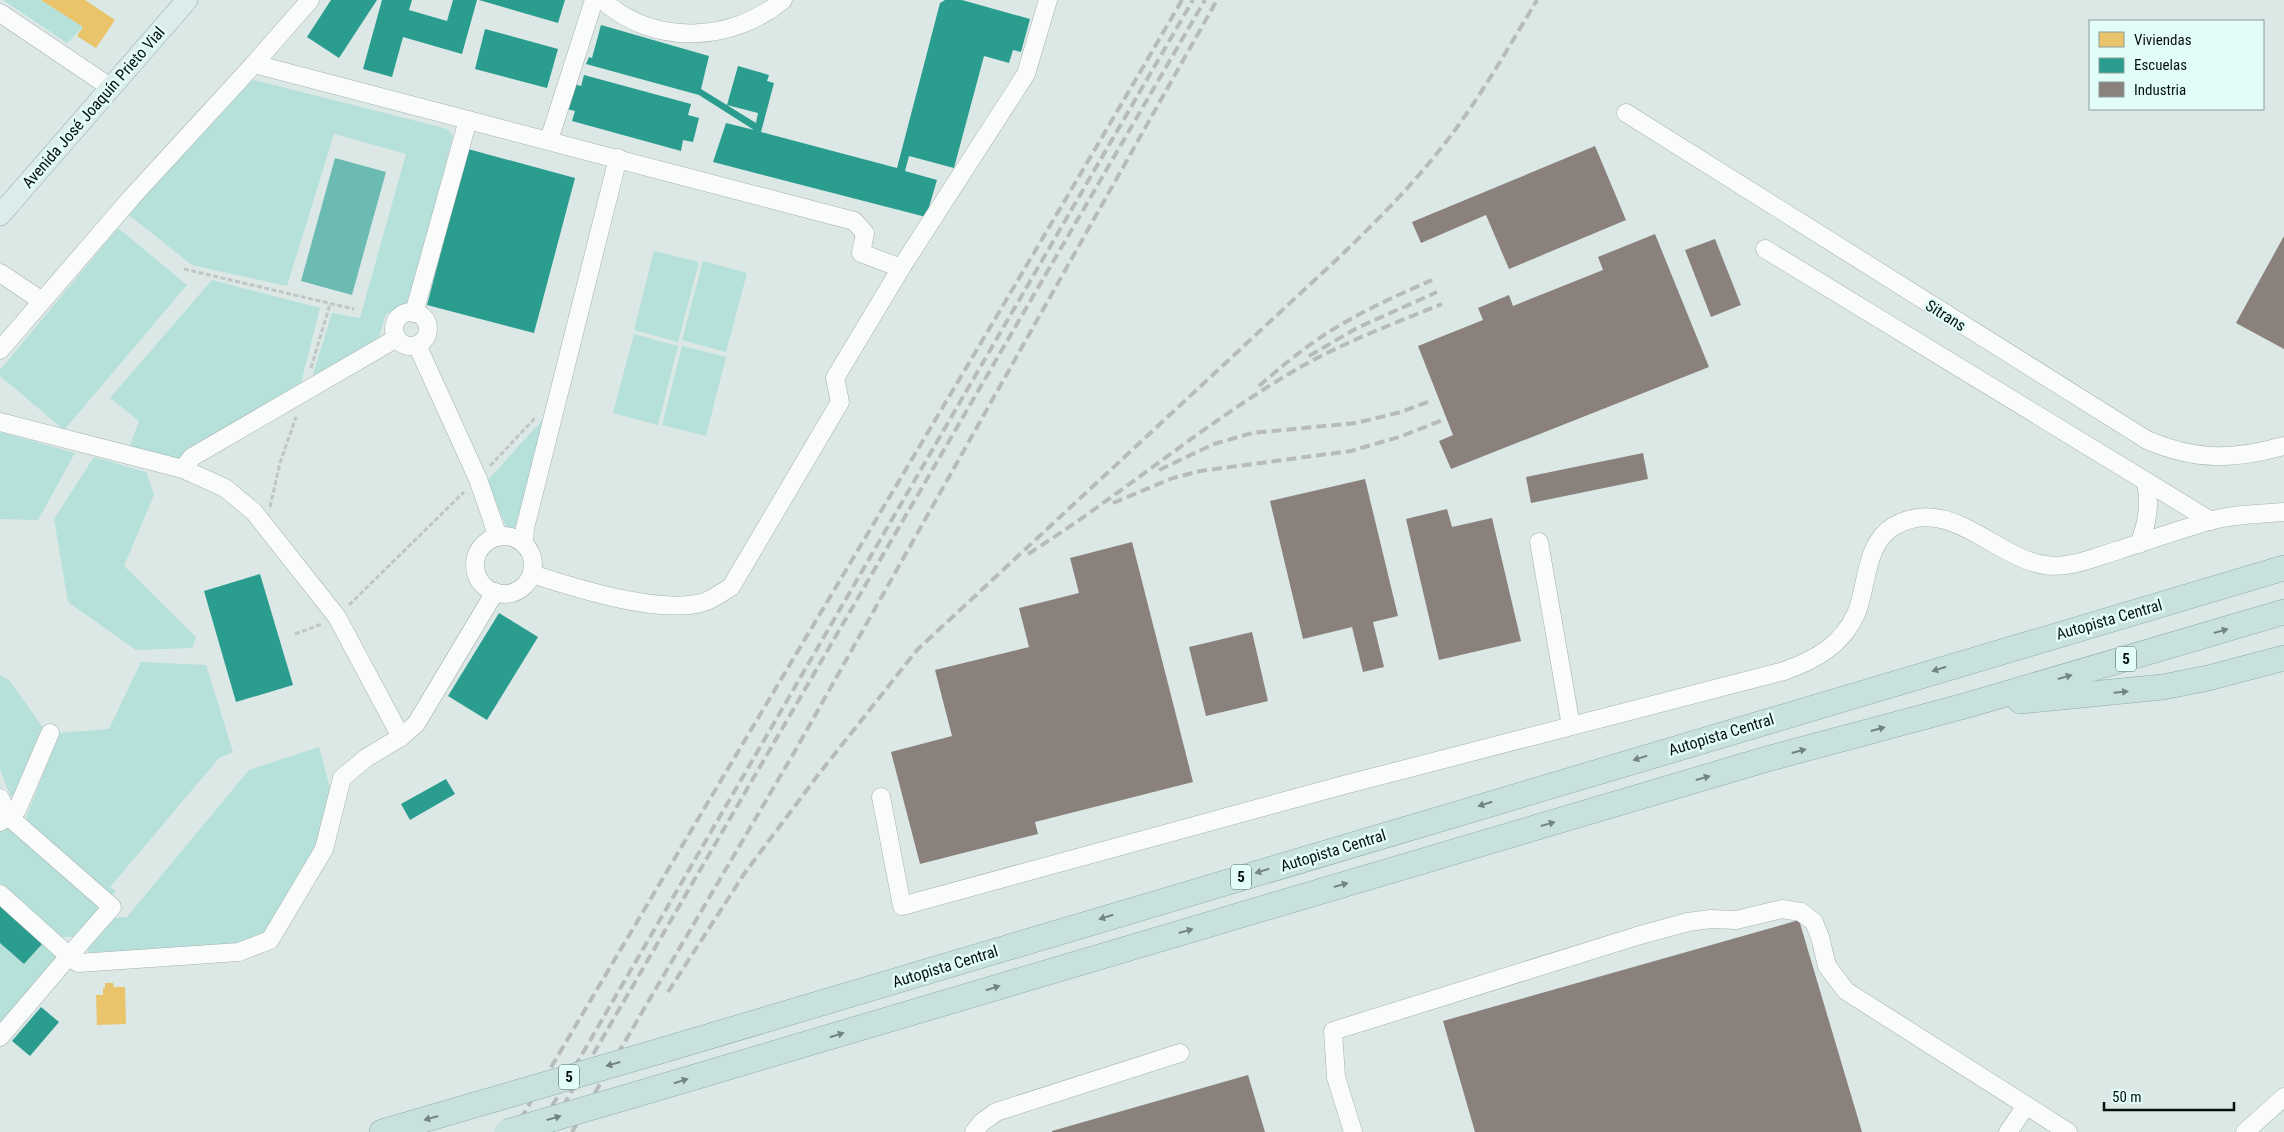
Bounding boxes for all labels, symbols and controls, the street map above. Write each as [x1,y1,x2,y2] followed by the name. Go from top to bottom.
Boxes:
[2089,20,2264,110] legend
[18,23,169,192] street label: Avenida José Joaquín Prieto Vial
[2134,31,2192,49] text: Viviendas
[2134,56,2187,74] text: Escuelas
[2134,81,2186,99] text: Industria
[1922,296,1969,335] street label: Sitrans
[2054,595,2164,644] street label: Autopista Central
[2214,626,2229,634] one-way arrow
[2116,646,2136,672] road number: 5
[1932,665,1947,673] one-way arrow
[2058,672,2073,680] one-way arrow
[2114,688,2130,696] one-way arrow
[1666,709,1776,760] street label: Autopista Central
[1871,725,1886,733] one-way arrow
[1791,746,1806,754] one-way arrow
[1633,754,1648,762] one-way arrow
[1696,774,1711,782] one-way arrow
[1477,801,1492,809] one-way arrow
[1540,820,1555,828] one-way arrow
[1278,825,1388,876] street label: Autopista Central
[1231,864,1251,890] road number: 5
[1254,867,1269,875] one-way arrow
[1334,881,1349,889] one-way arrow
[1099,914,1114,922] one-way arrow
[1178,927,1193,935] one-way arrow
[890,941,1000,992] street label: Autopista Central
[985,984,1000,992] one-way arrow
[829,1030,844,1038] one-way arrow
[606,1061,621,1069] one-way arrow
[559,1064,579,1090] road number: 5
[674,1076,689,1084] one-way arrow
[2104,1080,2234,1112] scale bar
[2112,1088,2142,1106] text: 50 m
[424,1114,439,1122] one-way arrow
[547,1114,562,1122] one-way arrow

